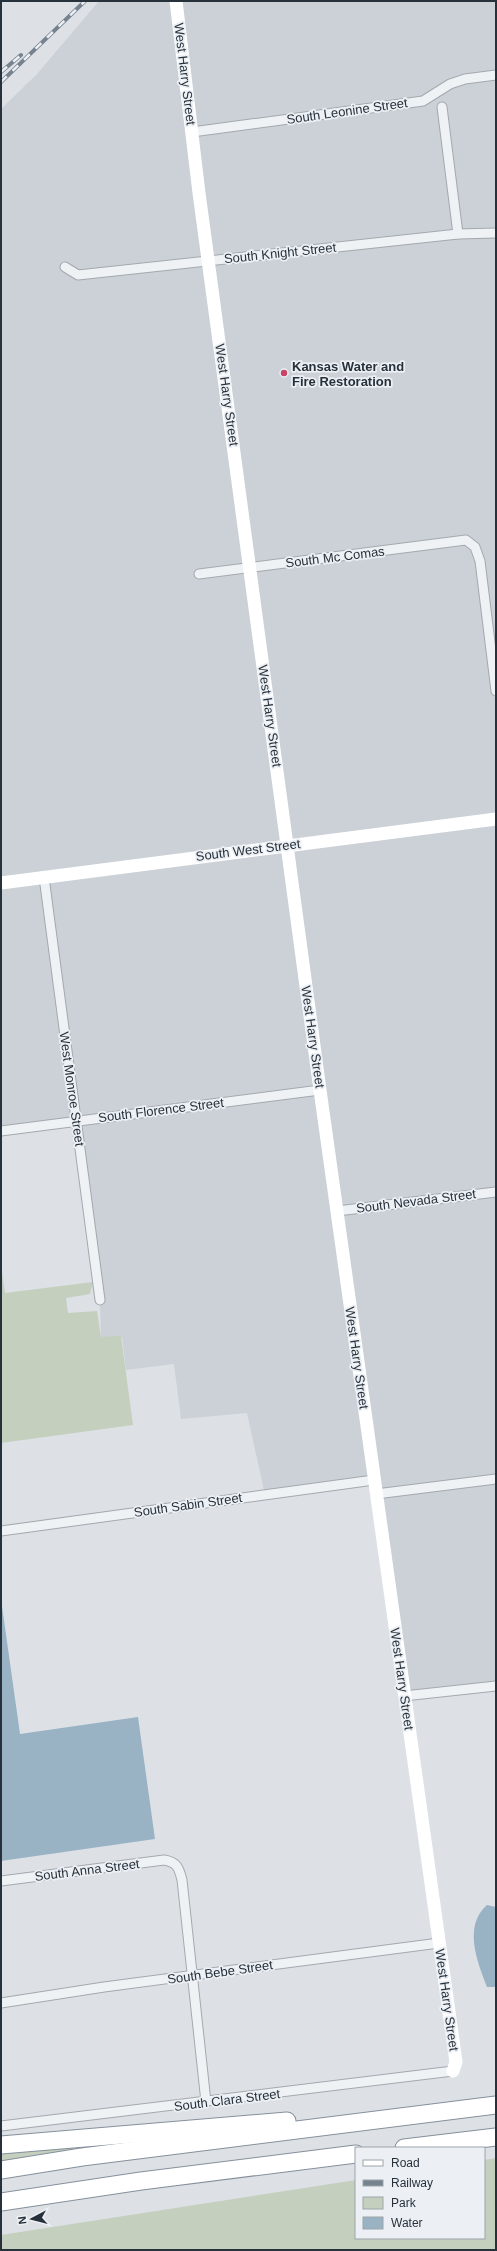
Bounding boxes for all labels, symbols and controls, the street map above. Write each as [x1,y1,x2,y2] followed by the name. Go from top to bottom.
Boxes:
[171,22,199,126] street label: West Harry Street
[285,95,409,127] street label: South Leonine Street
[223,240,337,266] street label: South Knight Street
[212,343,242,447] street label: West Harry Street
[292,359,404,389] place label: Kansas Water and Fire Restoration
[279,368,289,378] marker: Kansas Water and Fire Restoration
[285,543,386,571] street label: South Mc Comas
[255,664,285,768] street label: West Harry Street
[195,836,302,864] street label: South West Street
[298,985,328,1089] street label: West Harry Street
[57,1031,88,1148] street label: West Monroe Street
[97,1095,225,1125] street label: South Florence Street
[355,1186,477,1216] street label: South Nevada Street
[342,1306,372,1410] street label: West Harry Street
[133,1490,243,1520] street label: South Sabin Street
[387,1627,417,1731] street label: West Harry Street
[34,1856,141,1884] street label: South Anna Street
[432,1948,462,2052] street label: West Harry Street
[166,1957,274,1987] street label: South Bebe Street
[173,2086,281,2114] street label: South Clara Street
[355,2147,485,2239] legend
[391,2156,420,2170] text: Road
[391,2176,433,2190] text: Railway
[391,2196,417,2210] text: Park
[12,2199,52,2239] north arrow
[16,2215,29,2225] text: N
[391,2216,423,2230] text: Water

